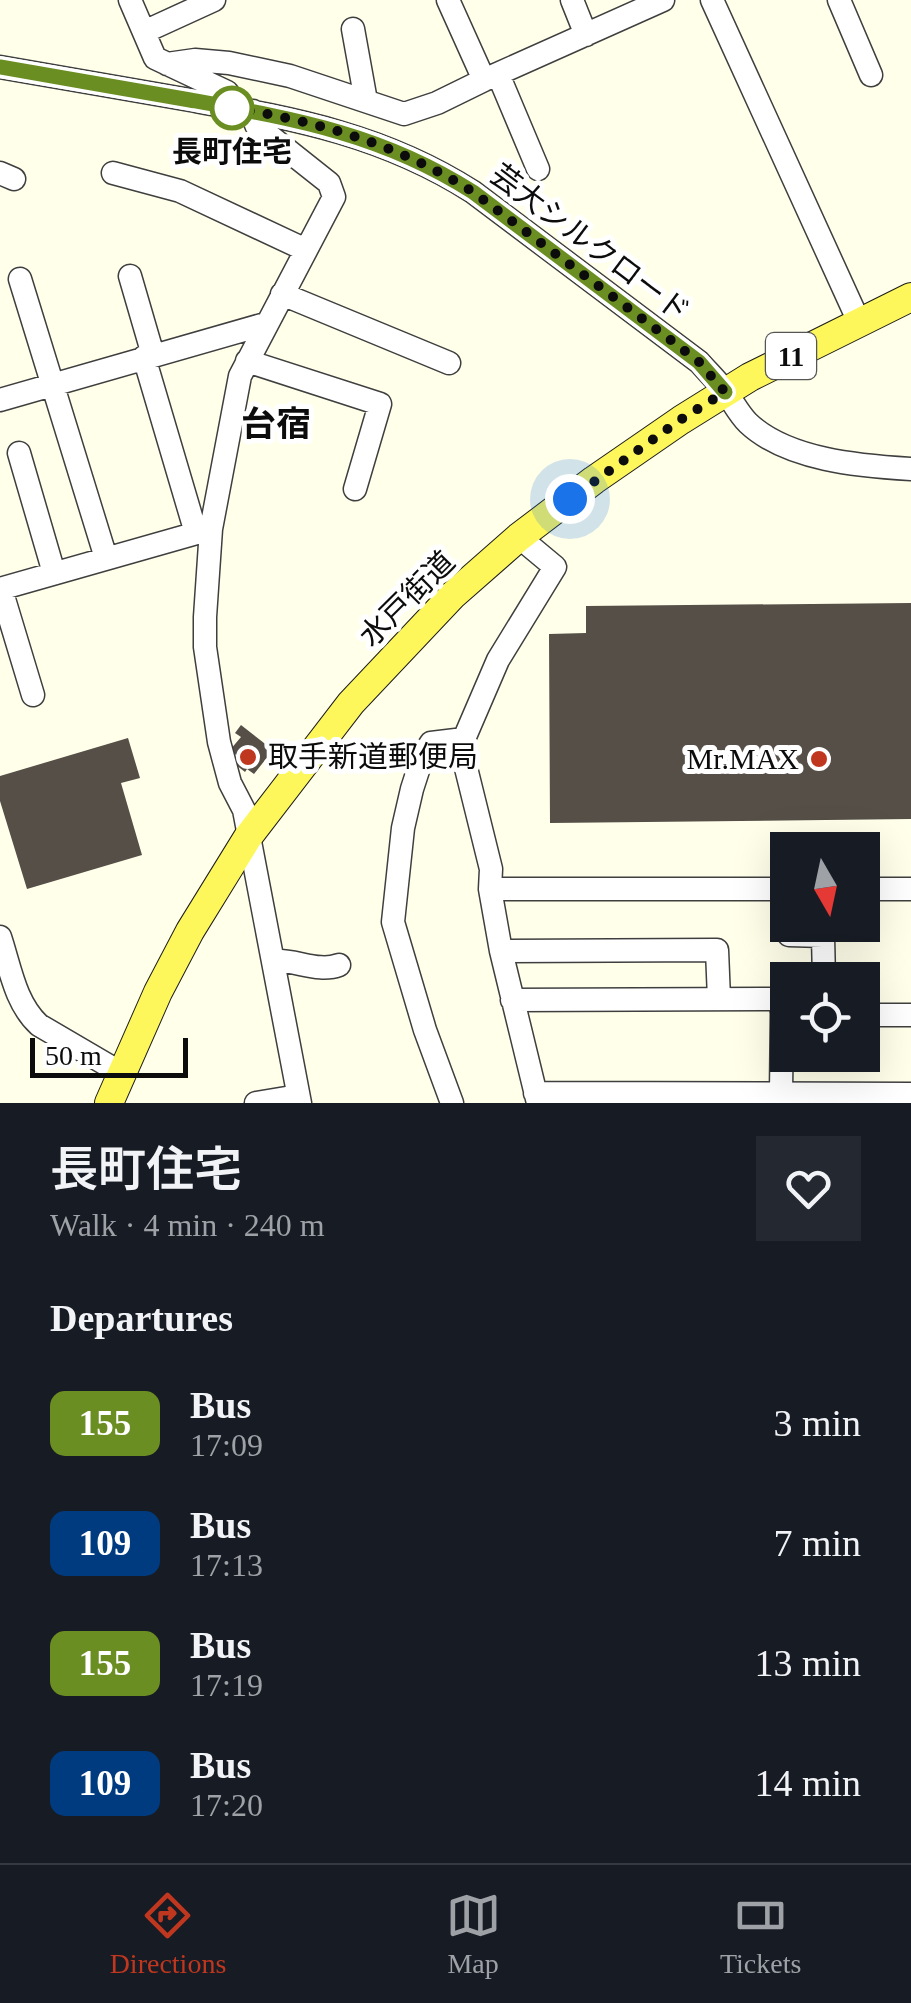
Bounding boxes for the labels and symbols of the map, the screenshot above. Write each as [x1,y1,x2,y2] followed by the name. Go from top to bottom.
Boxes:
[211,87,253,129] marker: 長町住宅
[172,135,292,168] place label: 長町住宅
[485,157,696,328] street label: 芸大シルクロード
[766,333,816,379] road number: 11
[241,405,311,444] district label: 台宿
[545,474,595,524] your location
[353,545,461,653] street label: 水戸街道
[268,740,478,773] place label: 取手新道郵便局
[686,742,799,775] place label: Mr.MAX
[237,746,259,768] marker: 取手新道郵便局
[808,748,830,770] marker: Mr.MAX
[770,832,880,942] north arrow
[30,1033,188,1078] scale bar

